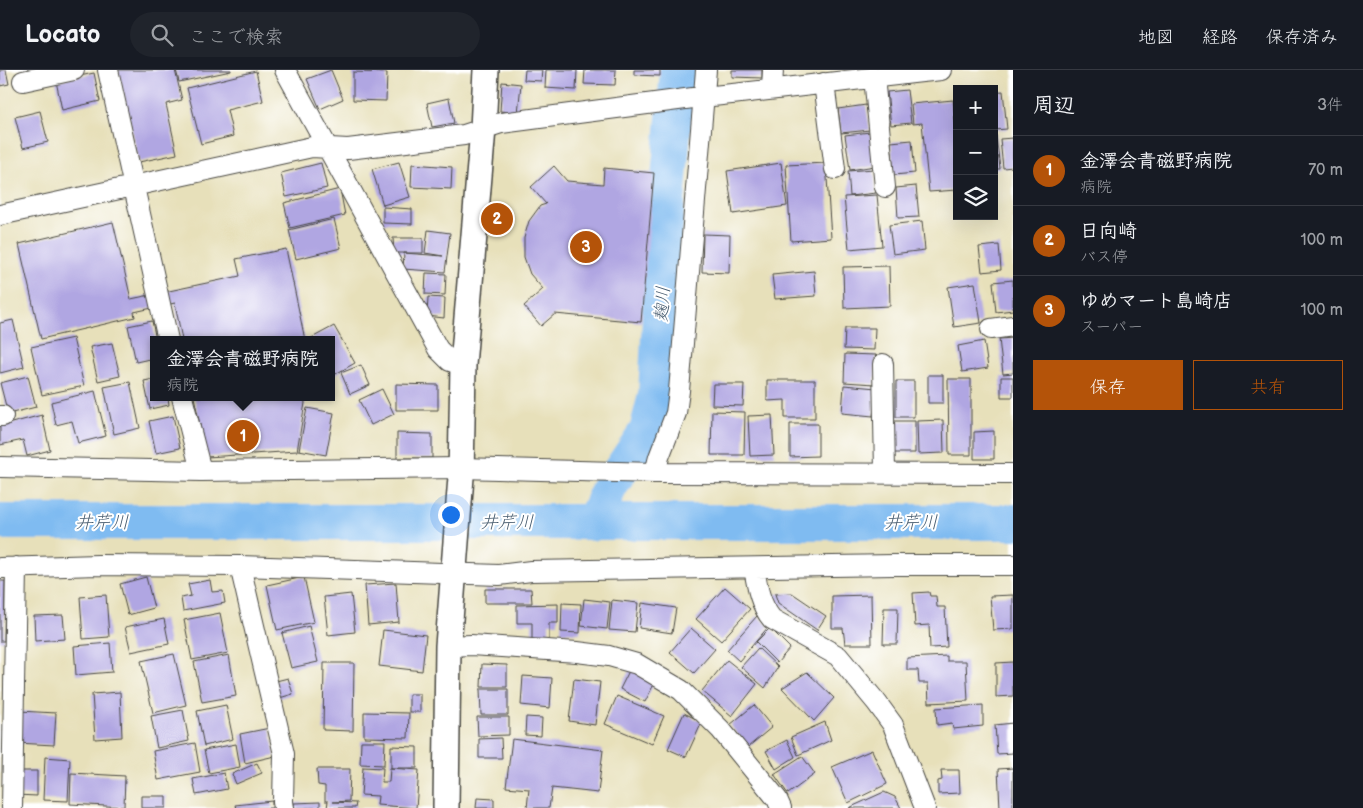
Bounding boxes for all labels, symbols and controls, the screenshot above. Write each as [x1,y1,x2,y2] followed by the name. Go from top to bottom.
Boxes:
[130,12,480,57] search box
[25,20,100,49] text: Locato
[148,21,176,49] icon: search
[188,26,283,49] text: ここで検索
[1138,27,1174,48] text: 地図
[1202,27,1238,48] text: 経路
[1266,27,1338,48] text: 保存済み
[953,85,998,220] map controls
[953,85,998,130] button: +
[1033,93,1075,118] text: 周辺
[1317,96,1343,115] text: 3件
[953,130,998,175] button: −
[1080,150,1232,173] text: 金澤会青磁野病院
[1046,161,1052,180] text: 1
[1308,161,1343,180] text: 70 m
[953,175,998,220] button: layers
[1080,178,1112,197] text: 病院
[481,200,513,238] pin: 2
[1080,220,1137,243] text: 日向崎
[570,228,602,266] pin: 3
[1044,231,1054,250] text: 2
[1300,231,1343,250] text: 100 m
[1080,248,1128,267] text: バス停
[651,285,674,323] water label: 麹川
[1080,290,1232,313] text: ゆめマート島崎店
[1044,301,1054,320] text: 3
[1300,301,1343,320] text: 100 m
[1080,318,1143,337] text: スーパー
[150,336,335,401] popup
[166,348,319,371] text: 金澤会青磁野病院
[1033,360,1183,410] button: 保存
[1193,360,1343,410] button: 共有
[166,376,199,395] text: 病院
[227,417,259,455] pin: 1
[438,502,464,528] your location
[75,512,129,533] water label: 井芹川
[480,512,534,533] water label: 井芹川
[884,512,938,533] water label: 井芹川

